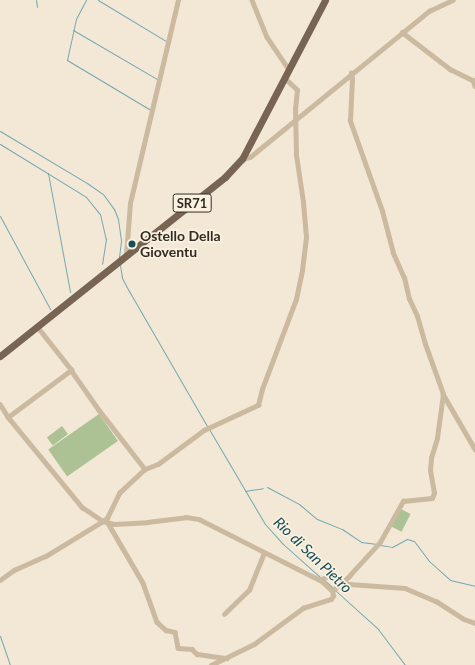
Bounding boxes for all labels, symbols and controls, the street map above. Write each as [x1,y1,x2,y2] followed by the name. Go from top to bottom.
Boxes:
[172,192,212,214] road number: SR71
[140,228,220,260] place label: Ostello Della Gioventu
[127,239,137,249] marker: Ostello Della Gioventu
[270,513,356,597] water label: Rio di San Pietro

